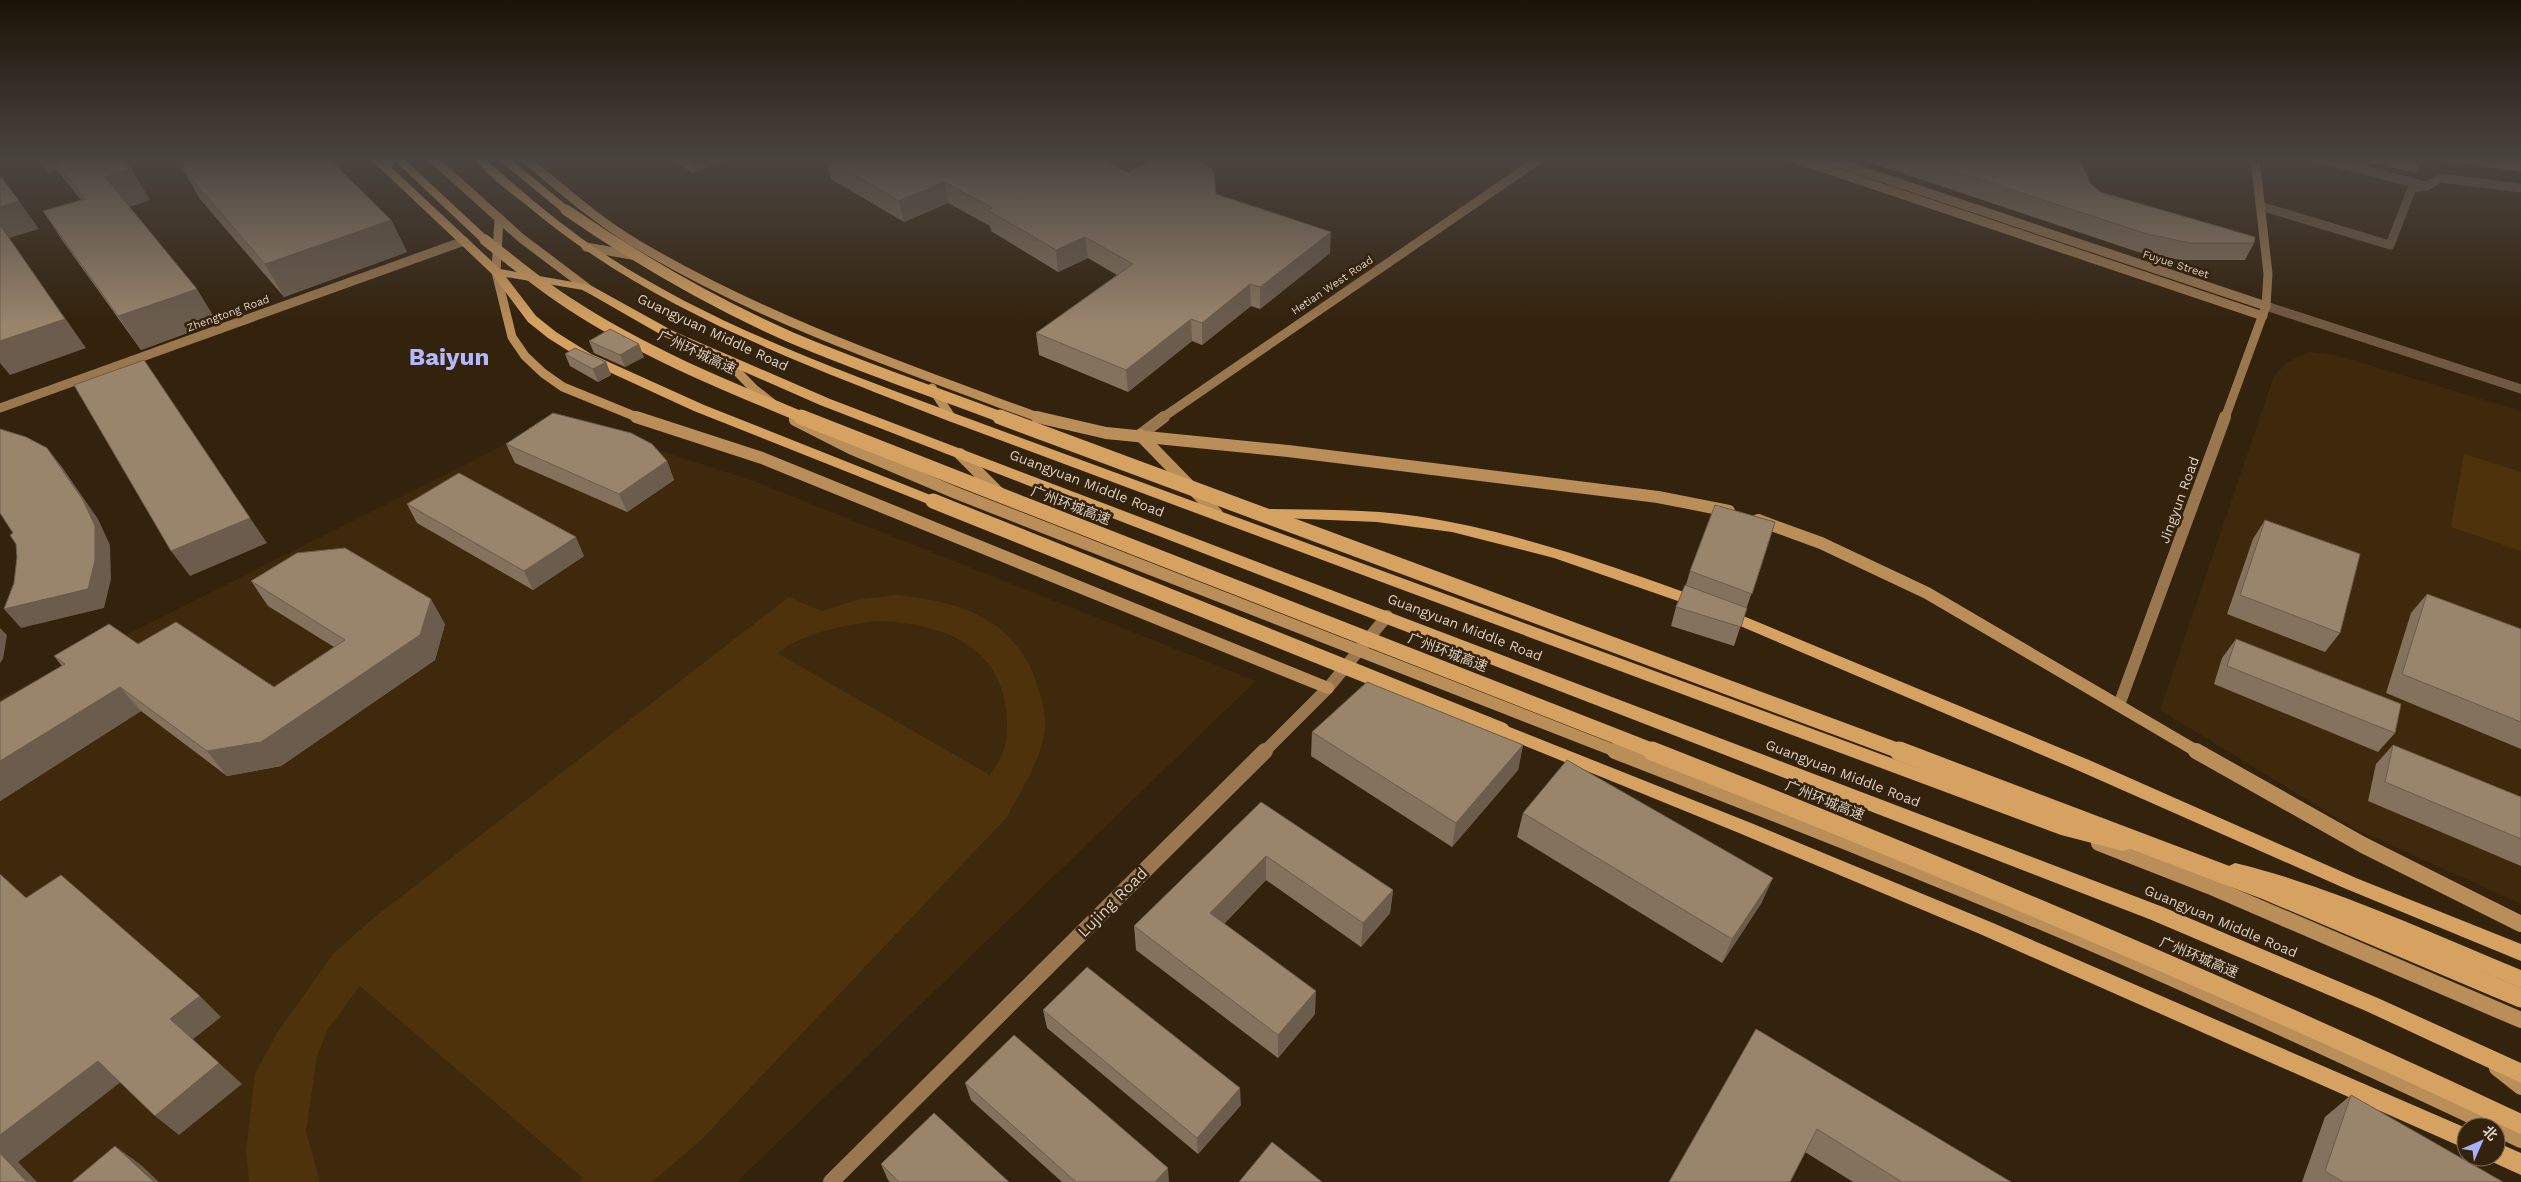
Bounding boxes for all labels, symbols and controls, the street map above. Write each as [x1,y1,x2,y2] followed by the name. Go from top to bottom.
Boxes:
[2141,248,2211,281] street label: Fuyue Street
[1289,253,1376,318] street label: Hetian West Road
[635,290,791,374] street label: Guangyuan Middle Road
[185,292,271,334] street label: Zhengtong Road
[656,327,738,377] street label: 广州环城高速
[409,343,489,371] district label: Baiyun
[1007,446,1167,520] street label: Guangyuan Middle Road
[2156,454,2202,546] street label: Jingyun Road
[1029,482,1113,528] street label: 广州环城高速
[1385,590,1545,664] street label: Guangyuan Middle Road
[1406,629,1490,675] street label: 广州环城高速
[1763,736,1923,810] street label: Guangyuan Middle Road
[1783,777,1867,823] street label: 广州环城高速
[1074,864,1151,941] street label: Lujing Road
[2142,881,2300,961] street label: Guangyuan Middle Road
[2157,933,2241,981] street label: 广州环城高速
[2456,1117,2506,1167] north arrow
[2480,1122,2501,1143] text: 北

